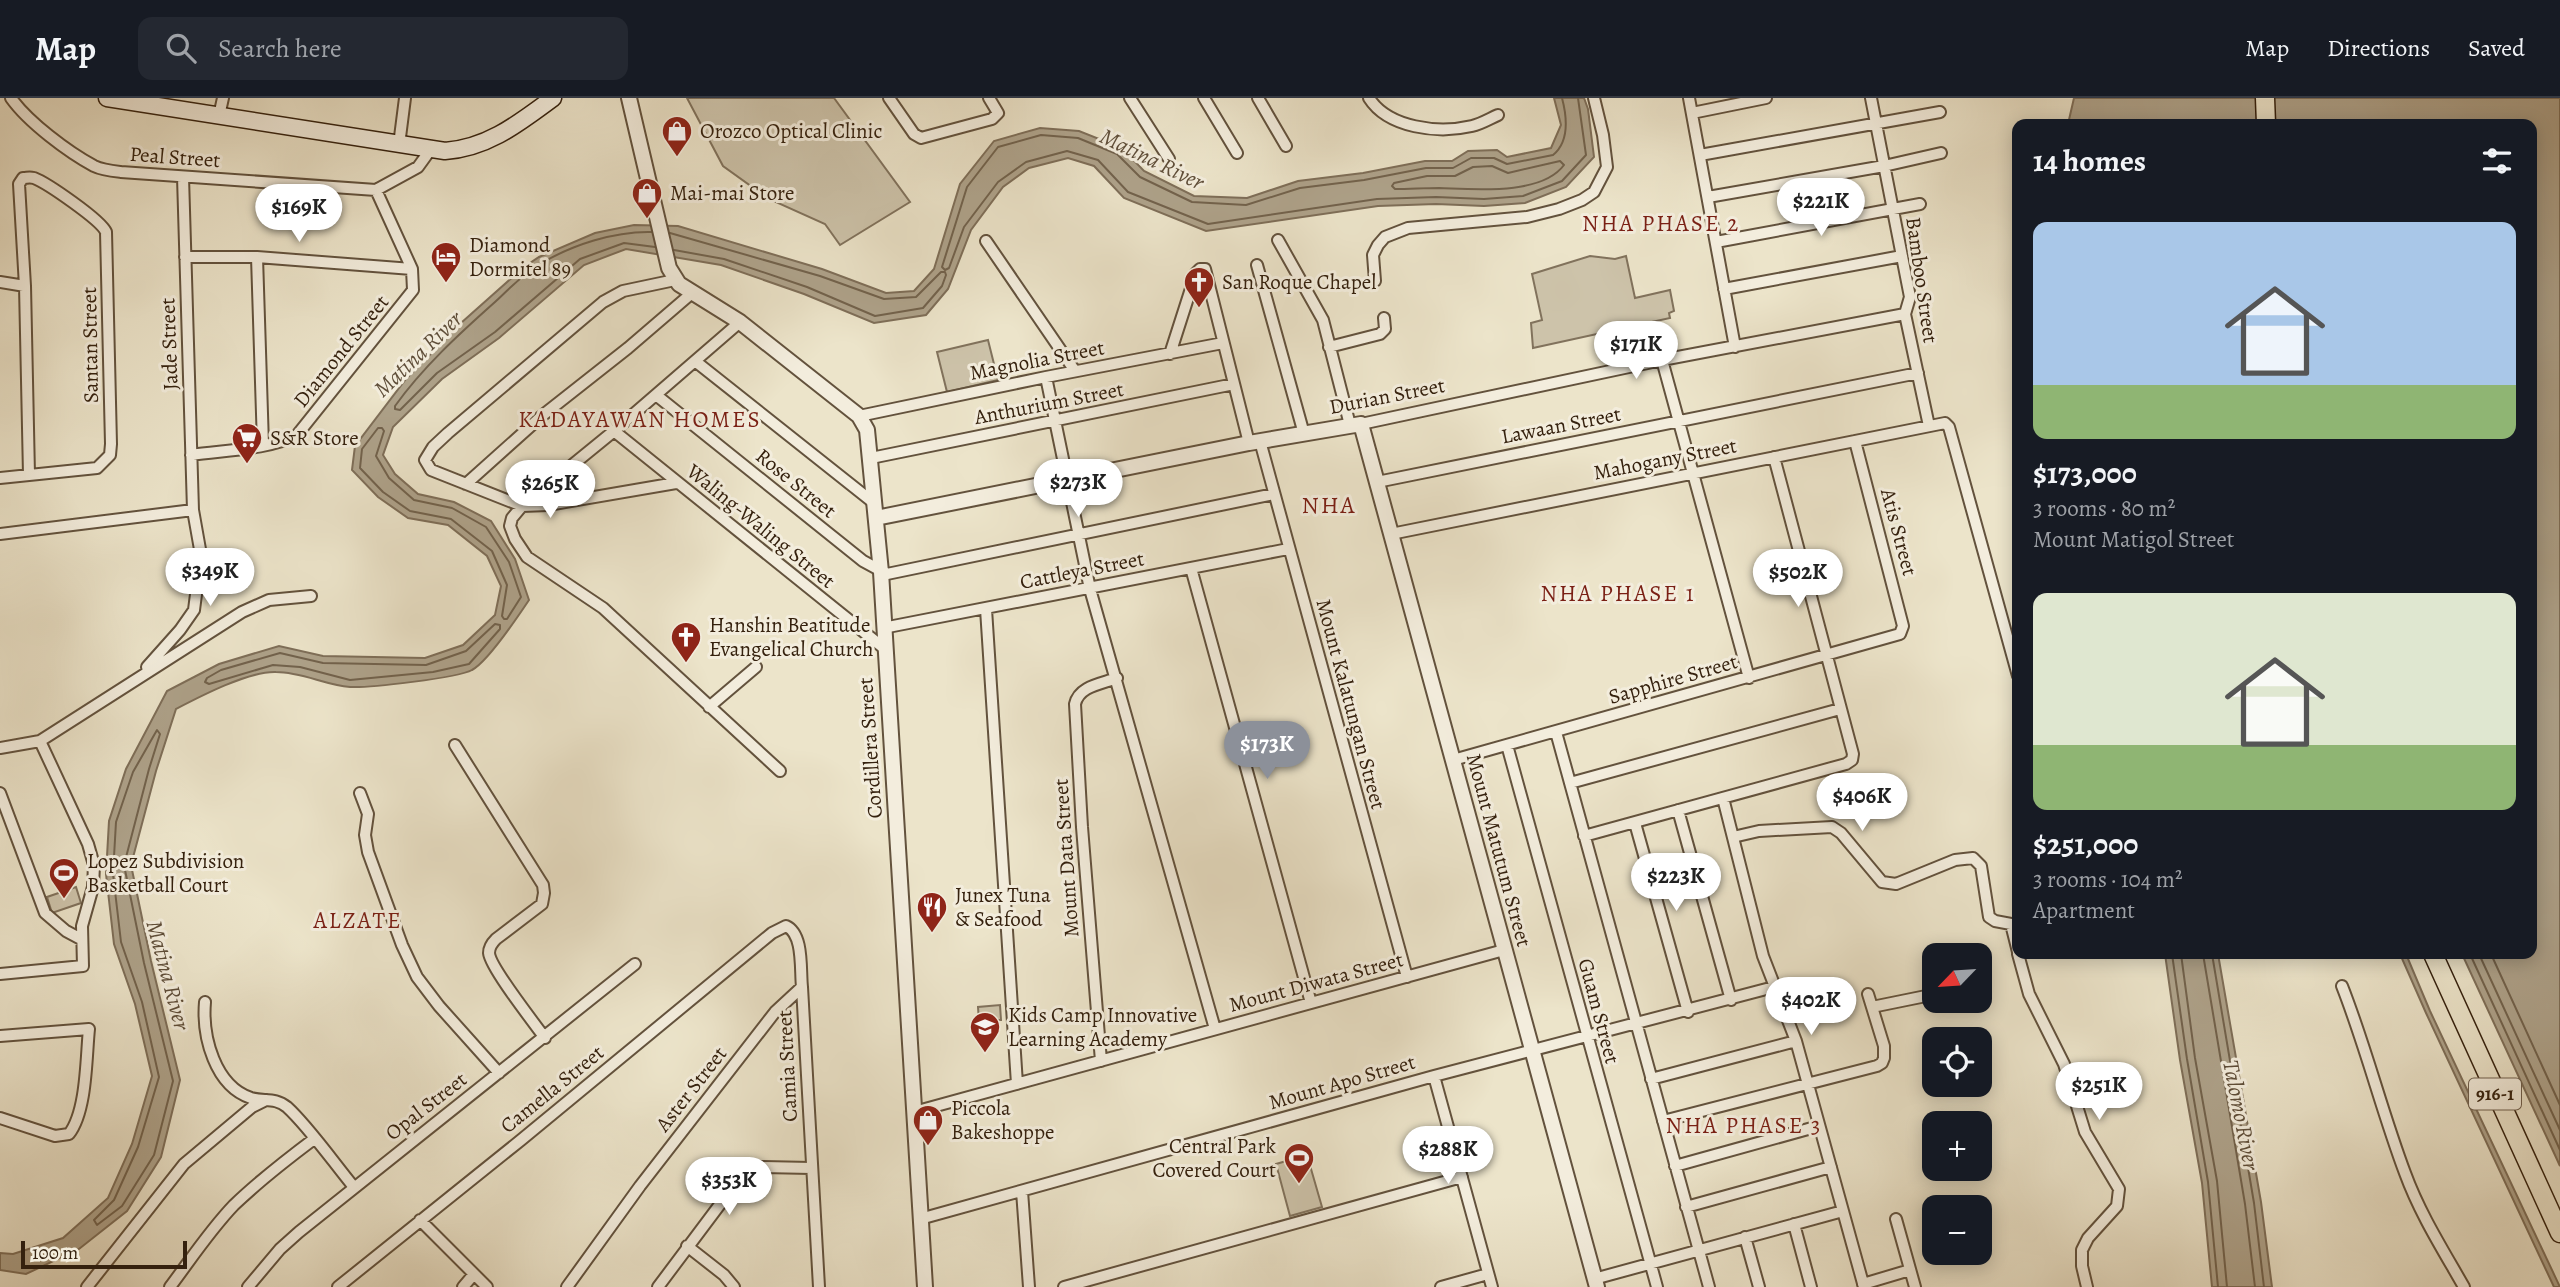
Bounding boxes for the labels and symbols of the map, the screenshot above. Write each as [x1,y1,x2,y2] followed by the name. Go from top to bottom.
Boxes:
[660,114,694,158] shop icon: Orozco Optical Clinic
[700,117,883,145] place label: Orozco Optical Clinic
[1095,120,1210,198] water label: Matina River
[129,140,221,174] street label: Peal Street
[630,176,664,220] shop icon: Mai-mai Store
[1772,178,1870,238] pin: $221K
[670,179,794,207] place label: Mai-mai Store
[250,184,348,244] pin: $169K
[1582,208,1740,239] district label: NHA PHASE 2
[1899,215,1945,345] street label: Bamboo Street
[469,231,571,283] place label: Diamond Dormitel 89
[429,240,463,284] hotel icon: Diamond Dormitel 89
[1182,265,1216,309] church icon: San Roque Chapel
[1222,268,1376,296] place label: San Roque Chapel
[75,287,105,403] street label: Santan Street
[287,289,395,413] street label: Diamond Street
[153,297,185,391] street label: Jade Street
[367,303,470,404] water label: Matina River
[1587,322,1685,381] pin: $171K
[967,333,1107,387] street label: Magnolia Street
[1327,371,1447,421] street label: Durian Street
[971,375,1126,431] street label: Anthurium Street
[1499,400,1623,450] street label: Lawaan Street
[518,404,762,435] district label: KADAYAWAN HOMES
[230,421,264,465] supermarket icon: S&R Store
[270,424,359,452] place label: S&R Store
[1591,431,1739,487] street label: Mahogany Street
[750,442,842,524] street label: Rose Street
[680,457,841,595] street label: Waling-Waling Street
[501,460,599,520] pin: $265K
[1029,460,1127,519] pin: $273K
[1874,484,1924,579] street label: Atis Street
[1301,489,1357,521] district label: NHA
[1018,544,1147,596] street label: Cattleya Street
[161,548,259,608] pin: $349K
[1749,550,1847,609] pin: $502K
[1540,578,1696,609] district label: NHA PHASE 1
[1309,596,1393,812] street label: Mount Kalatungan Street
[709,611,874,663] place label: Hanshin Beatitude Evangelical Church
[669,620,703,664] church icon: Hanshin Beatitude Evangelical Church
[1605,647,1741,711] street label: Sapphire Street
[851,676,889,819] street label: Cordillera Street
[1218,722,1316,781] pin: $173K
[1460,750,1538,950] street label: Mount Matutum Street
[1813,774,1911,833] pin: $406K
[1046,778,1086,938] street label: Mount Data Street
[87,847,244,899] place label: Lopez Subdivision Basketball Court
[1627,854,1725,913] pin: $223K
[47,856,81,900] sports icon: Lopez Subdivision Basketball Court
[955,881,1051,933] place label: Junex Tuna & Seafood
[915,890,949,934] restaurant icon: Junex Tuna & Seafood
[312,905,403,936] district label: ALZATE
[139,917,198,1034] water label: Matina River
[1922,943,1992,1013] north arrow
[1226,945,1406,1019] street label: Mount Diwata Street
[1571,955,1627,1067] street label: Guam Street
[1762,978,1860,1037] pin: $402K
[1008,1001,1197,1053] place label: Kids Camp Innovative Learning Academy
[770,1009,804,1123] street label: Camia Street
[968,1010,1002,1054] school or university icon: Kids Camp Innovative Learning Academy
[494,1039,610,1139] street label: Camella Street
[648,1041,733,1138] street label: Aster Street
[1266,1048,1418,1116] street label: Mount Apo Street
[2215,1057,2267,1174] water label: Talomo River
[2050,1062,2148,1122] pin: $251K
[379,1065,473,1147] street label: Opal Street
[2469,1078,2521,1110] road number: 916-1
[951,1094,1054,1146] place label: Piccola Bakeshoppe
[911,1103,945,1147] shop icon: Piccola Bakeshoppe
[1666,1110,1822,1141] district label: NHA PHASE 3
[1399,1126,1497,1186] pin: $288K
[1153,1132,1277,1184] place label: Central Park Covered Court
[1282,1141,1316,1185] sports icon: Central Park Covered Court
[680,1158,778,1217] pin: $353K
[21,1238,187,1270] scale bar

